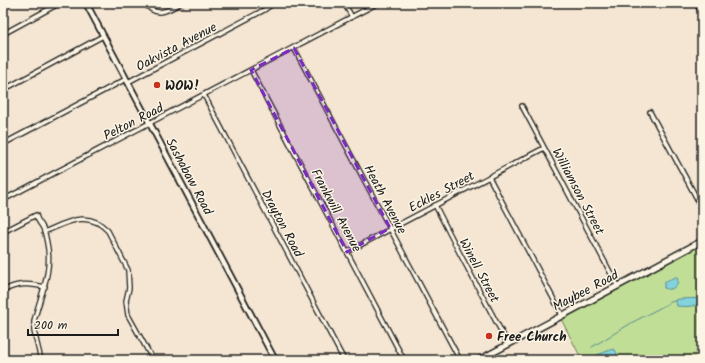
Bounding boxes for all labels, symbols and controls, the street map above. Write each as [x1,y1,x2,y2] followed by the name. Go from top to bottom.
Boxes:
[133,17,221,77] street label: Oakvista Avenue
[165,76,200,97] place label: WOW!
[152,80,162,90] marker: WOW!
[100,98,168,146] street label: Pelton Road
[160,134,218,219] street label: Sashabaw Road
[546,145,610,240] street label: Williamson Street
[358,161,412,238] street label: Heath Avenue
[305,165,367,256] street label: Frankwill Avenue
[405,166,479,219] street label: Eckles Street
[255,186,309,262] street label: Drayton Road
[453,235,505,308] street label: Winell Street
[549,265,623,318] street label: Maybee Road
[28,311,118,337] scale bar
[34,316,68,335] text: 200 m
[497,327,567,348] place label: Free Church
[484,331,494,341] marker: Free Church

